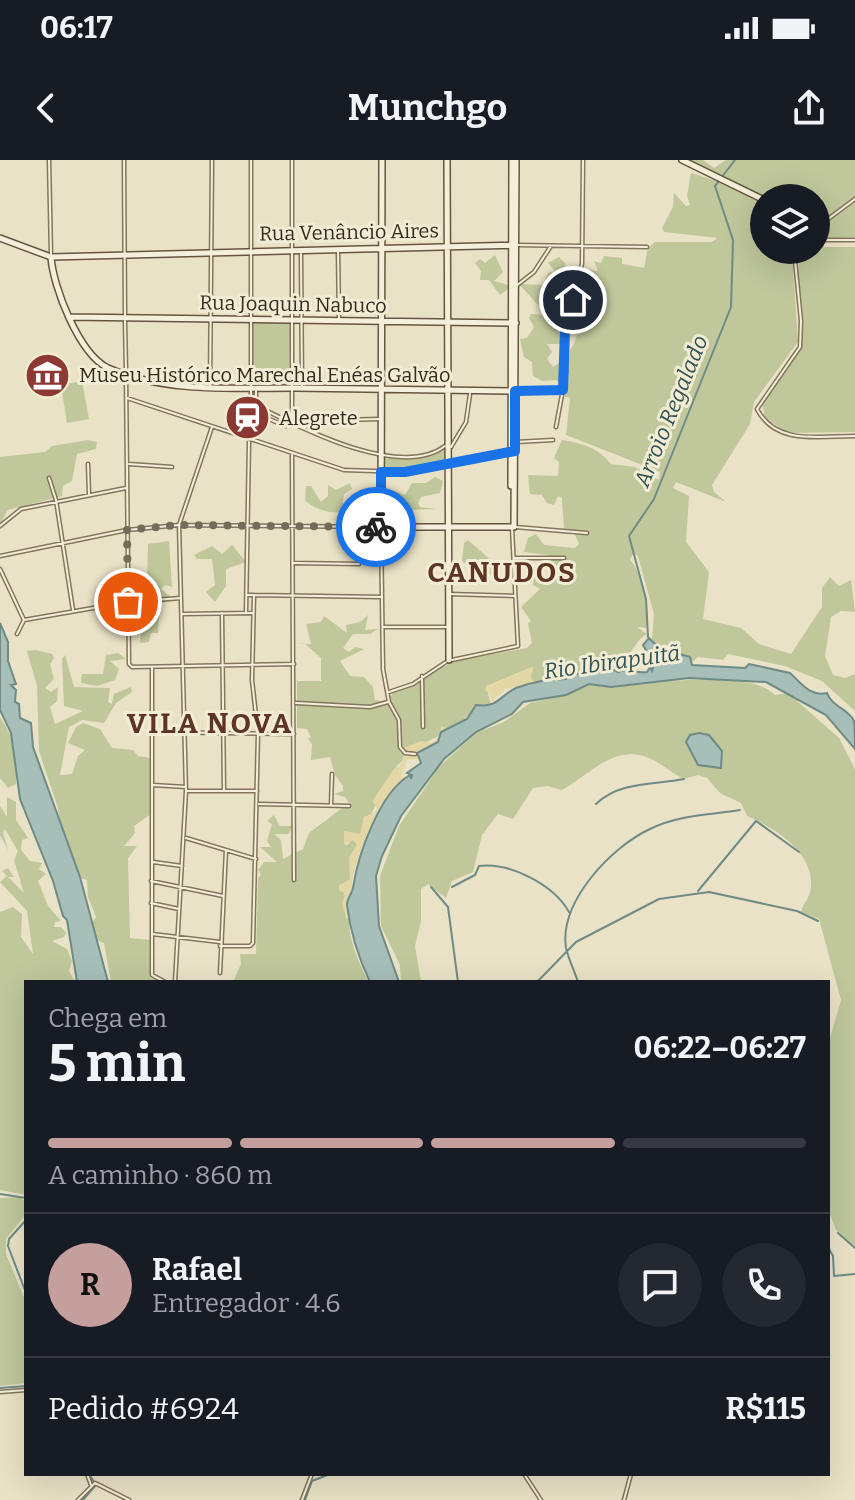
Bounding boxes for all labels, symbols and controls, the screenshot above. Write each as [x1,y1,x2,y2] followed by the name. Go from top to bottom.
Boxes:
[40,10,113,46] text: 06:17
[24,86,68,130] icon: back
[348,86,507,130] text: Munchgo
[787,86,831,130] icon: share
[750,184,830,264] map controls
[750,184,830,264] button: layers
[259,218,439,246] street label: Rua Venâncio Aires
[539,266,607,334] pin
[551,278,595,322] icon: home
[199,290,387,318] street label: Rua Joaquin Nabuco
[628,331,714,492] water label: Arroio Regalado
[24,351,72,399] museum icon: Museu Histórico Marechal Enéas Galvão
[79,363,451,387] place label: Museu Histórico Marechal Enéas Galvão
[224,394,272,442] station icon: Alegrete
[279,406,358,430] place label: Alegrete
[336,487,416,567] courier
[354,505,398,549] icon: bike
[427,556,577,589] district label: CANUDOS
[94,568,162,636] pin
[106,580,150,624] icon: bag
[542,639,682,685] water label: Rio Ibirapuitã
[127,707,293,740] district label: VILA NOVA
[48,1003,167,1034] text: Chega em
[634,1030,806,1066] text: 06:22–06:27
[48,1032,185,1095] text: 5 min
[48,1160,272,1191] text: A caminho · 860 m
[618,1243,702,1327] button: chat
[722,1243,806,1327] button: phone
[152,1252,242,1288] text: Rafael
[80,1267,100,1303] text: R
[152,1288,340,1319] text: Entregador · 4.6
[48,1391,239,1427] text: Pedido #6924
[726,1391,806,1427] text: R$115

